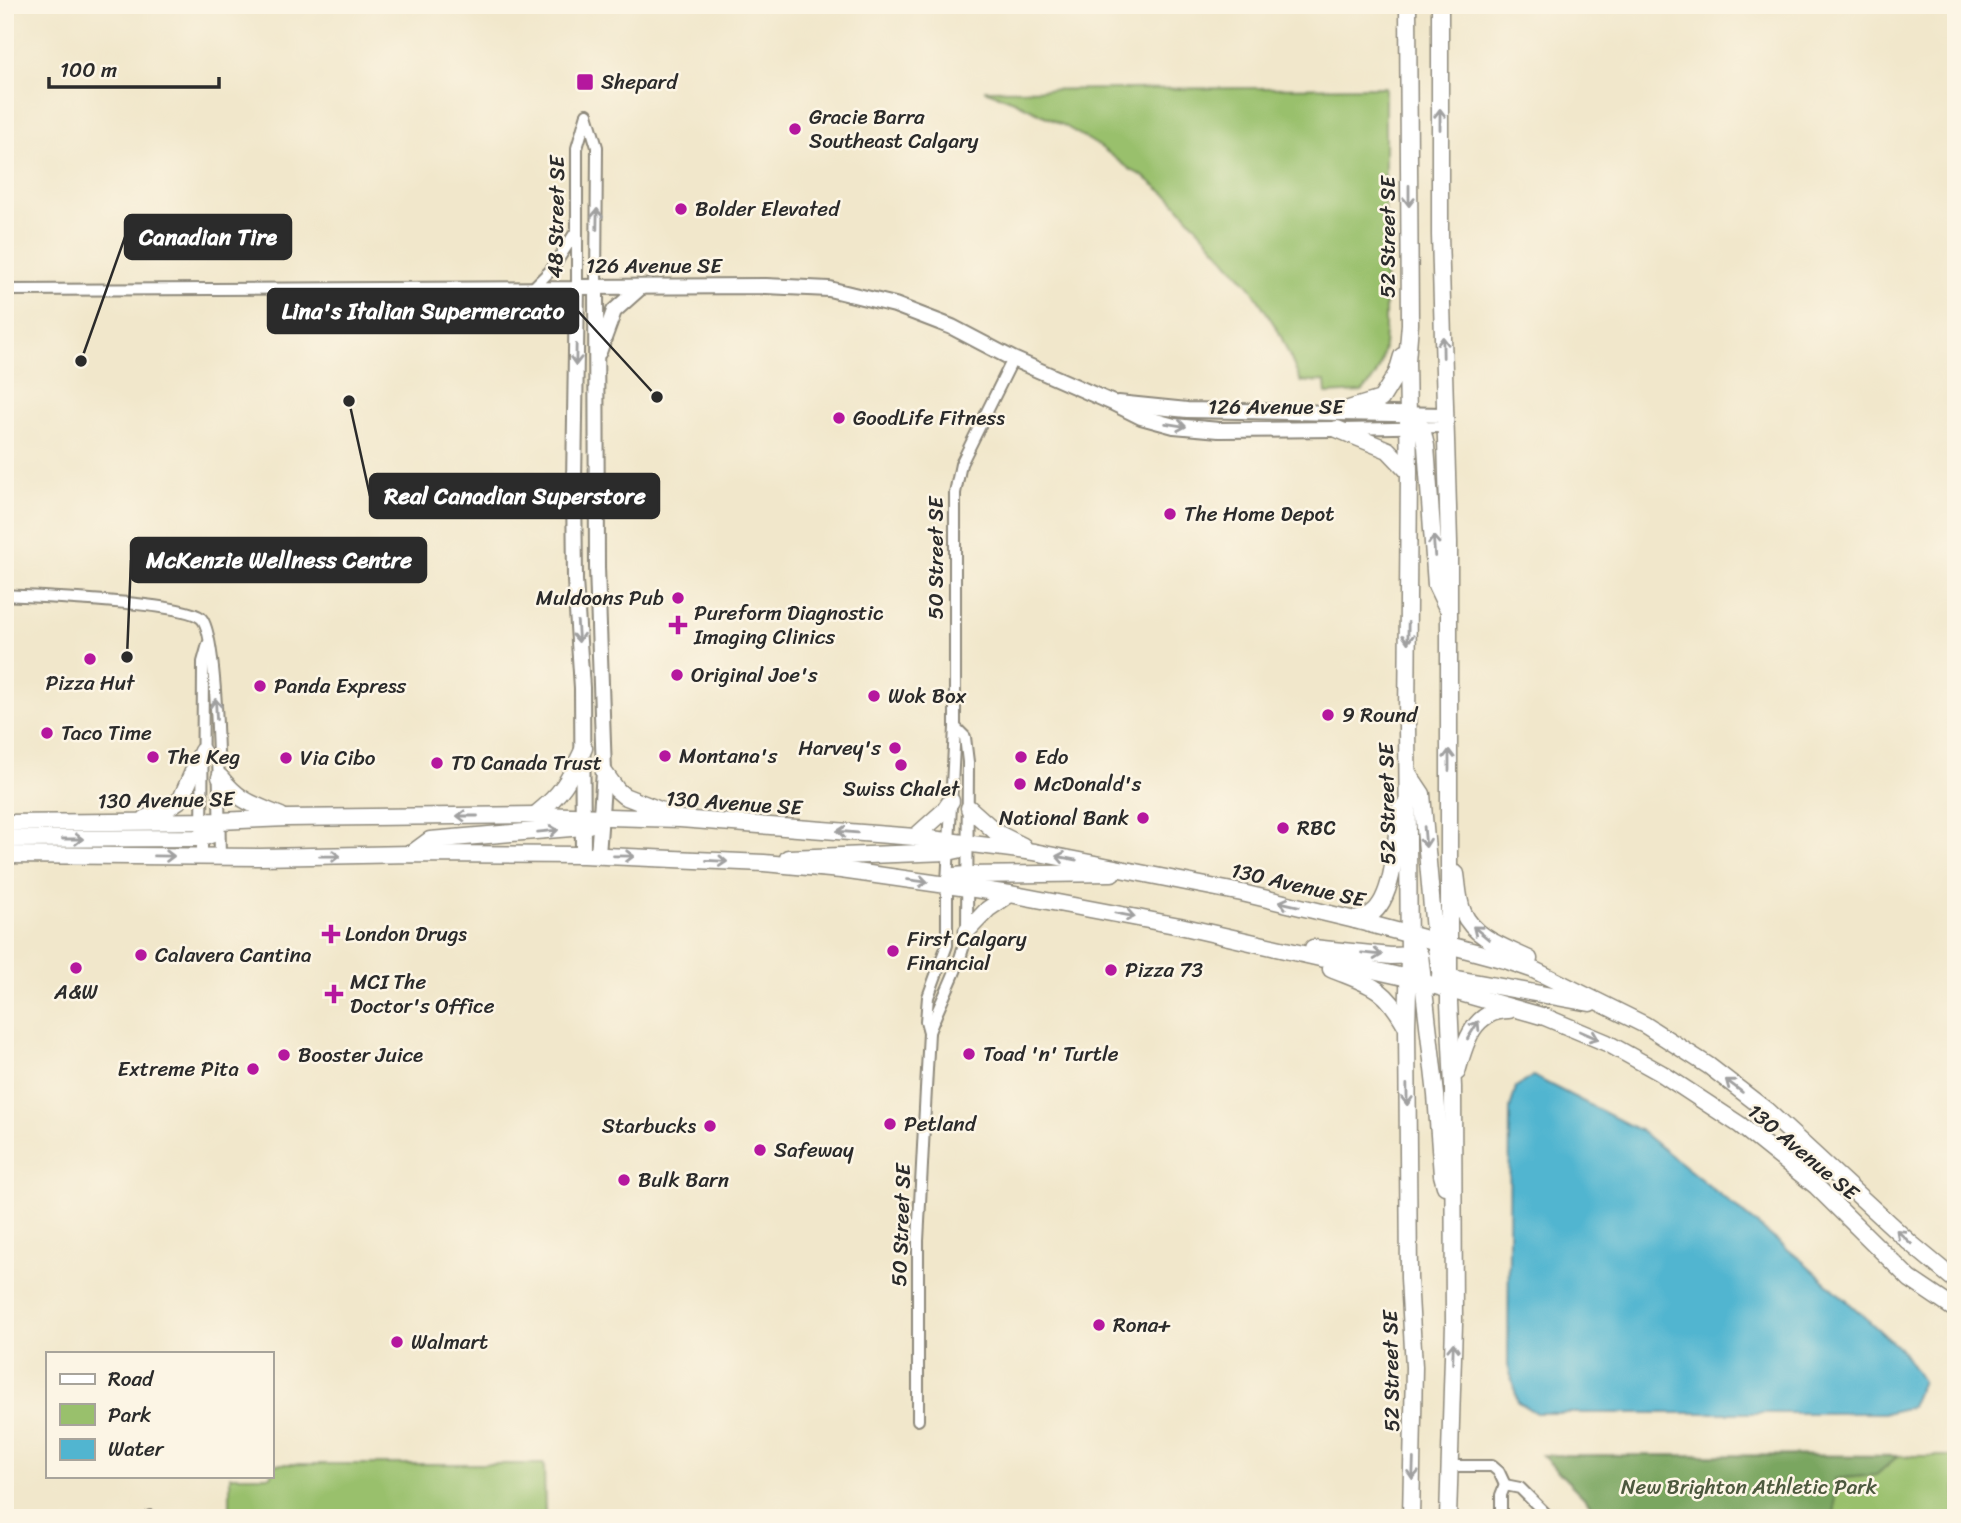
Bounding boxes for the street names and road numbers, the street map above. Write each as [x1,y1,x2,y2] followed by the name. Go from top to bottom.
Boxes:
[536,154,576,279] street label: 48 Street SE
[1369,175,1407,298] street label: 52 Street SE
[586,247,723,285] street label: 126 Avenue SE
[1208,388,1345,426] street label: 126 Avenue SE
[917,495,955,619] street label: 50 Street SE
[1367,741,1407,865] street label: 52 Street SE
[665,779,805,827] street label: 130 Avenue SE
[97,780,236,820] street label: 130 Avenue SE
[1227,851,1370,919] street label: 130 Avenue SE
[1738,1094,1869,1211] street label: 130 Avenue SE
[880,1162,922,1287] street label: 50 Street SE
[1371,1308,1411,1432] street label: 52 Street SE

